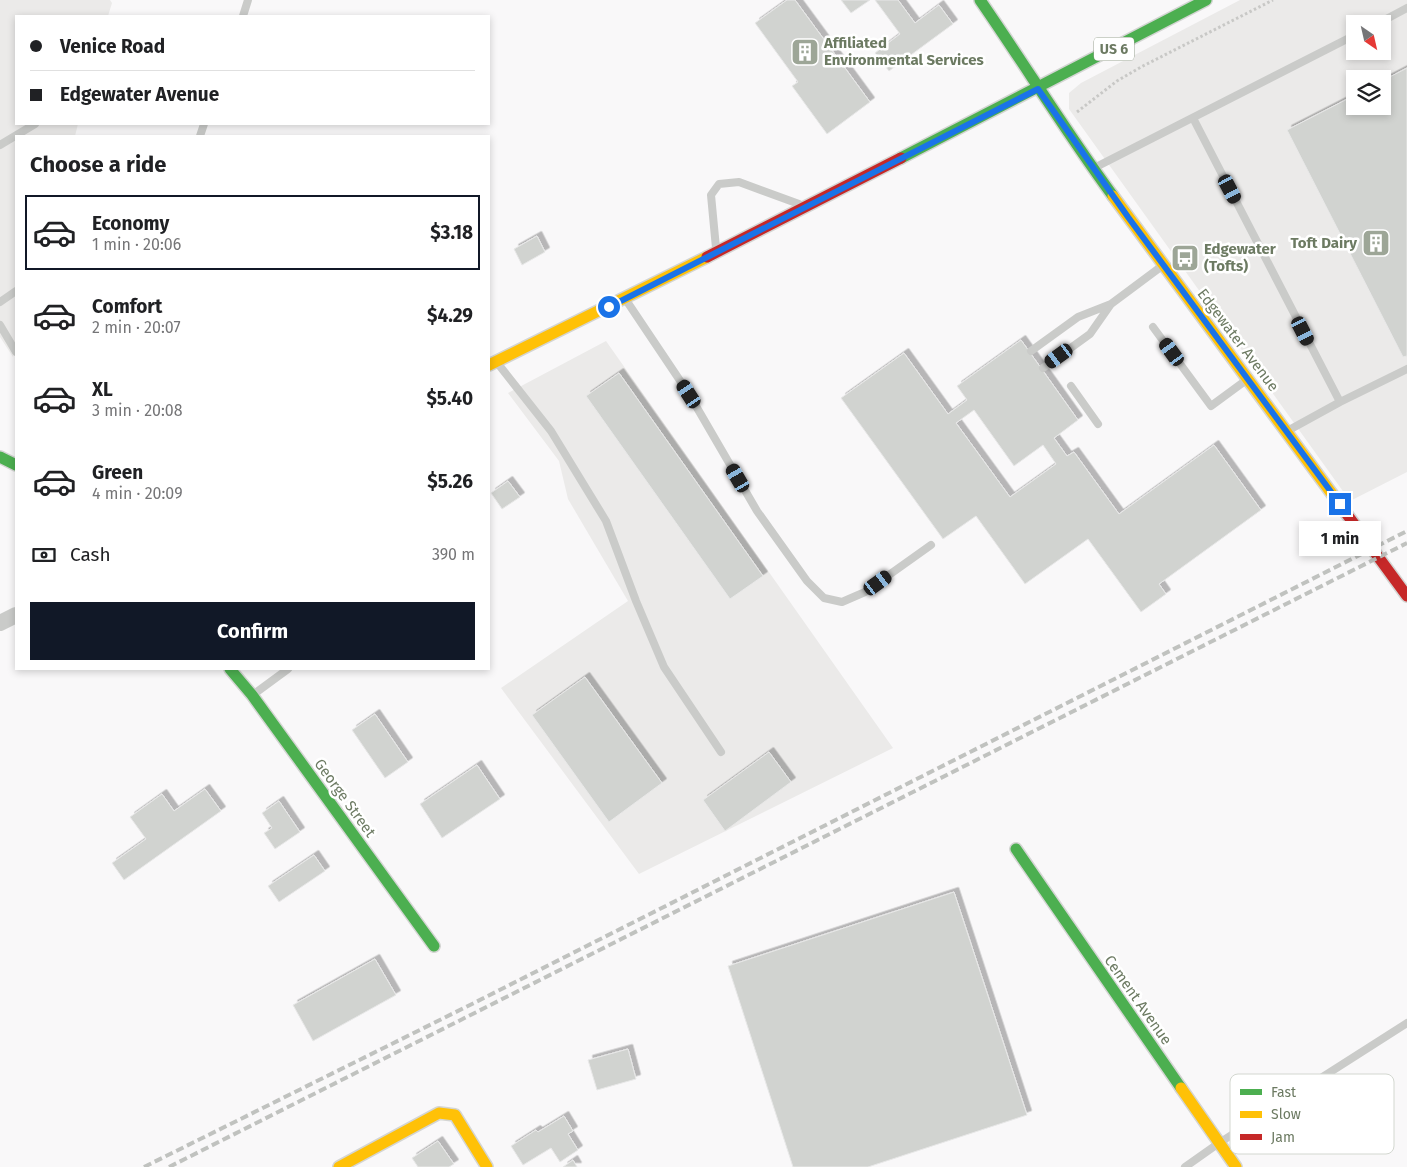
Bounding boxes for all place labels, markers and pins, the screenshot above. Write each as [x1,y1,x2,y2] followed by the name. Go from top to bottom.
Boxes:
[823,34,984,69] place label: Affiliated Environmental Services
[790,37,820,67] building icon: Affiliated Environmental Services
[1361,228,1391,258] building icon: Toft Dairy
[1290,234,1357,252] place label: Toft Dairy
[1204,240,1277,275] place label: Edgewater (Tofts)
[1170,243,1200,273] bus stop icon: Edgewater (Tofts)

